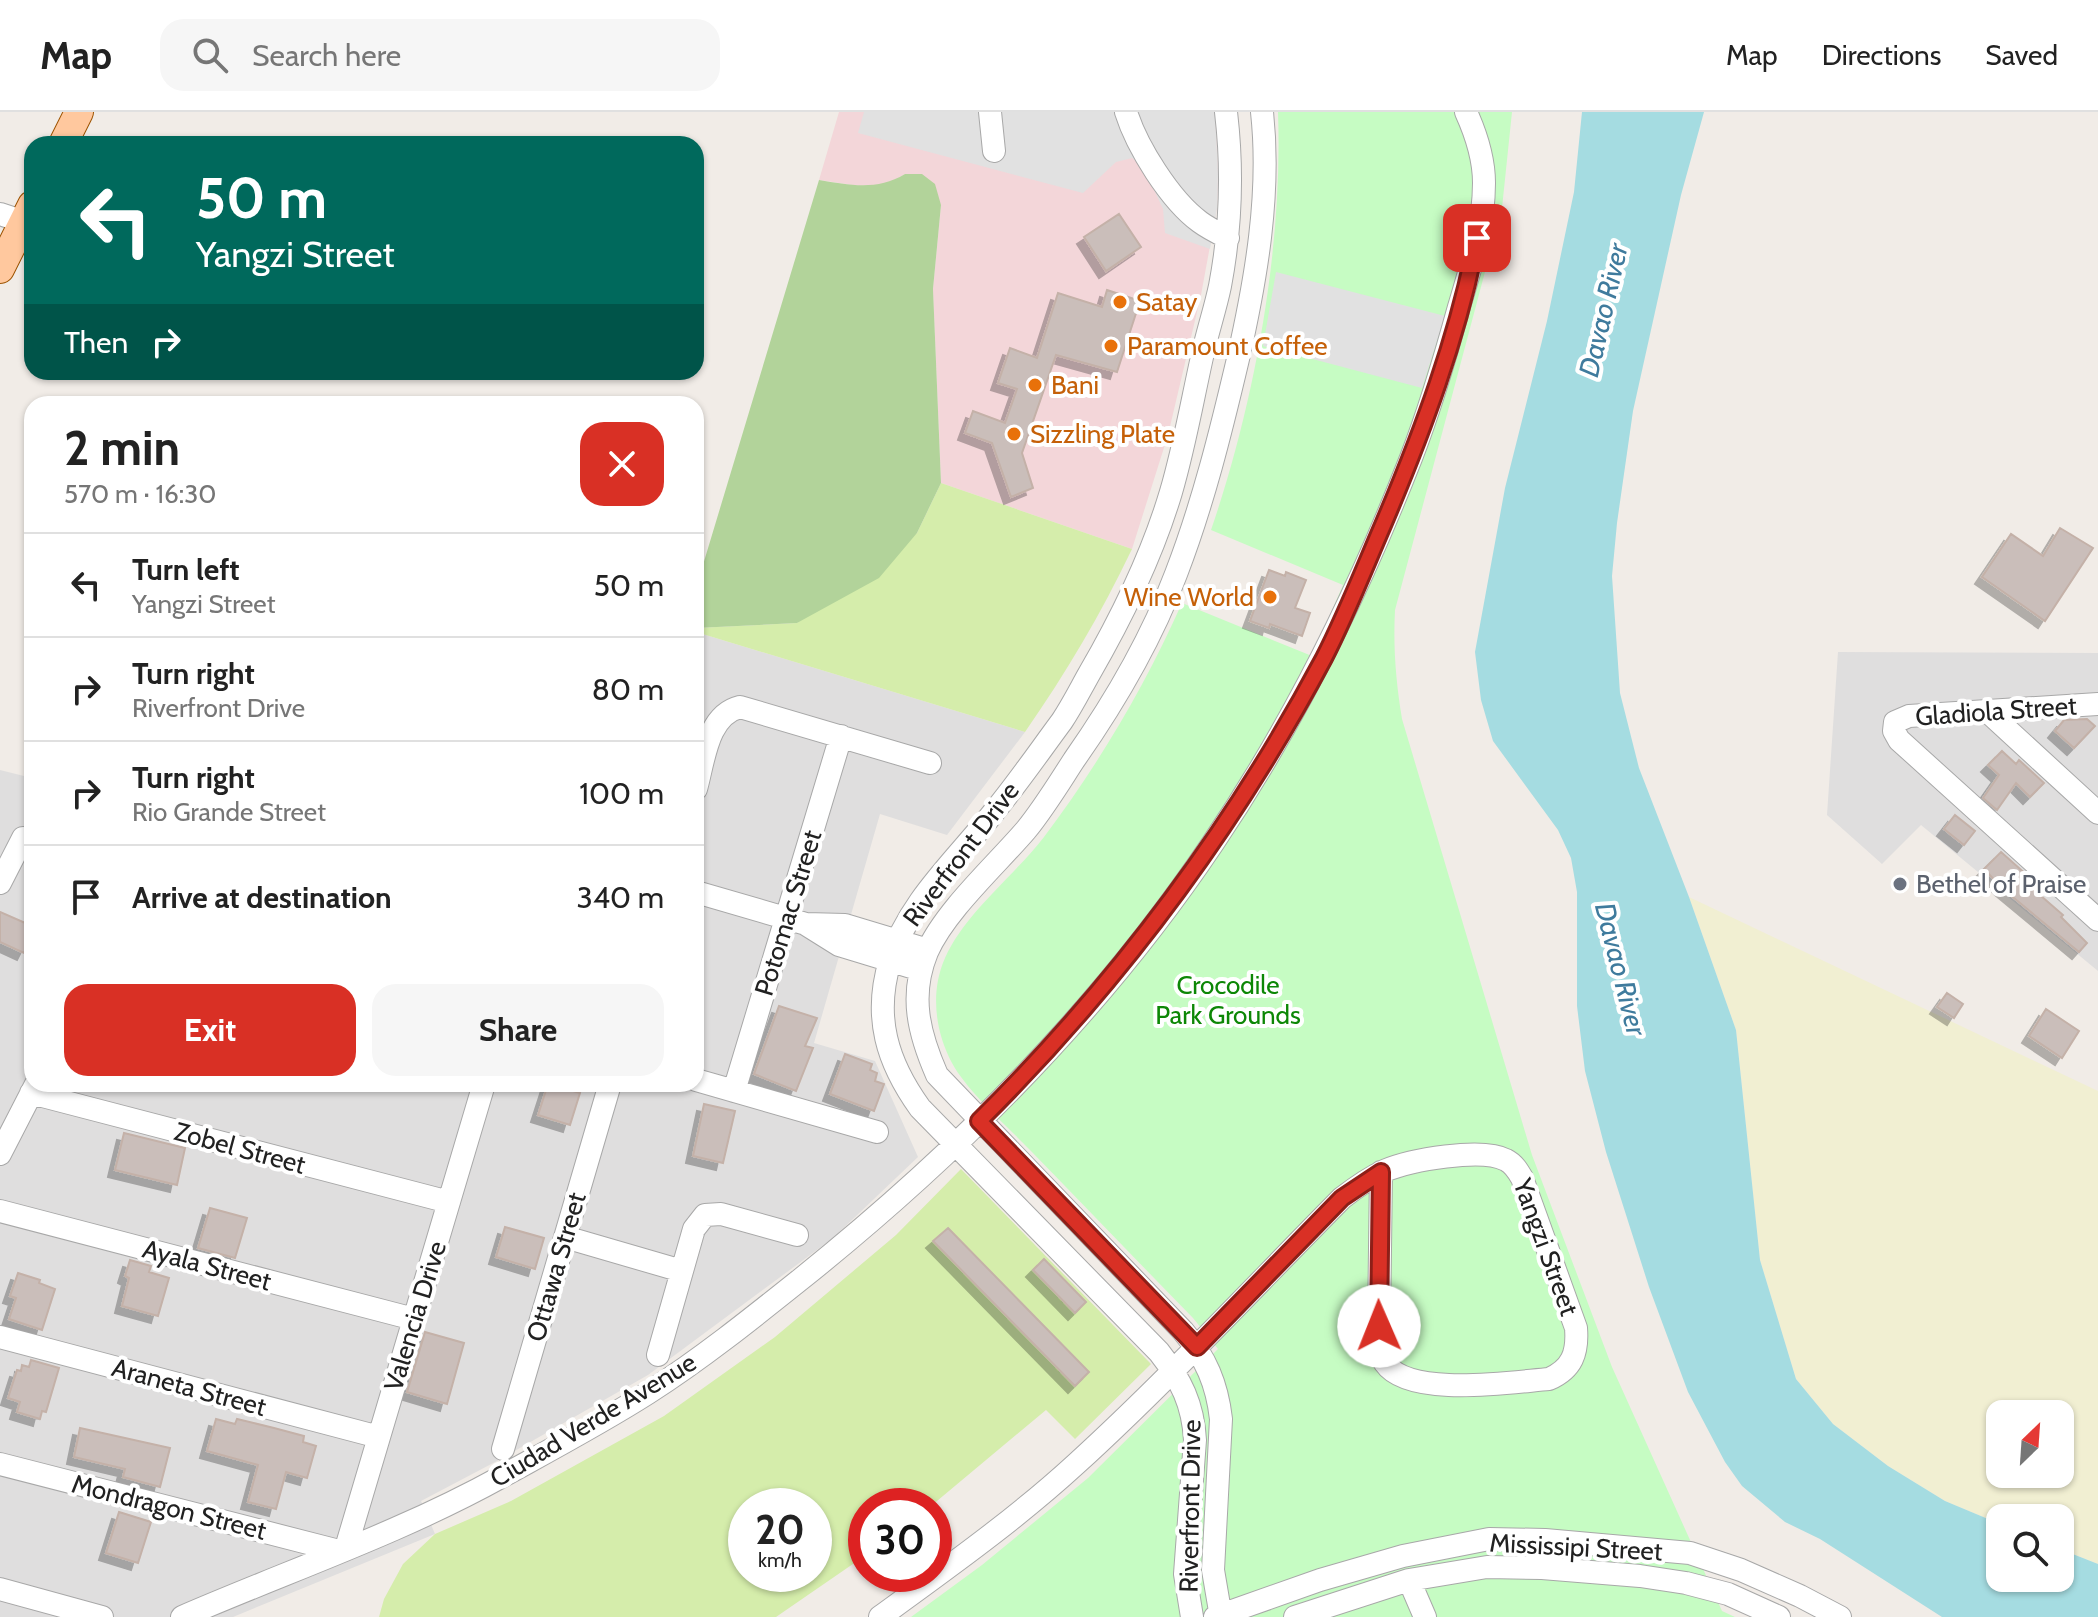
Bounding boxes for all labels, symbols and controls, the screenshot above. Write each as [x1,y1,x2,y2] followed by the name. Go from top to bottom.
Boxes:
[160,19,720,91] search box
[40,32,112,79] text: Map
[188,33,232,77] icon: search
[252,37,401,74] text: Search here
[1726,38,1778,72] text: Map
[1822,38,1941,72] text: Directions
[1985,38,2058,72] text: Saved
[196,164,327,232] text: 50 m
[64,168,168,272] icon: left
[1443,204,1511,272] pin
[1455,216,1499,260] icon: arrive
[196,232,395,276] text: Yangzi Street
[1571,239,1635,380] water label: Davao River
[1136,286,1197,318] place label: Satay
[1111,293,1129,311] marker: Satay
[144,320,188,364] icon: right
[64,324,128,361] text: Then
[1127,330,1328,362] place label: Paramount Coffee
[1102,337,1120,355] marker: Paramount Coffee
[1051,369,1099,401] place label: Bani
[1026,376,1044,394] marker: Bani
[1030,418,1175,450] place label: Sizzling Plate
[64,419,180,477] text: 2 min
[580,422,664,506] button: close
[1005,425,1023,443] marker: Sizzling Plate
[64,478,216,510] text: 570 m · 16:30
[132,551,240,588] text: Turn left
[64,563,108,607] icon: left
[594,567,664,604] text: 50 m
[1124,581,1254,613] place label: Wine World
[132,588,275,620] text: Yangzi Street
[1261,588,1279,606] marker: Wine World
[132,655,255,692] text: Turn right
[64,667,108,711] icon: right
[592,671,664,708] text: 80 m
[1914,689,2078,733] street label: Gladiola Street
[132,692,305,724] text: Riverfront Drive
[132,759,255,796] text: Turn right
[64,771,108,815] icon: right
[579,775,664,812] text: 100 m
[896,775,1026,933] street label: Riverfront Drive
[132,796,326,828] text: Rio Grande Street
[748,826,828,1000] street label: Potomac Street
[1916,868,2086,900] place label: Bethel of Praise
[64,875,108,919] icon: arrive
[1891,875,1909,893] marker: Bethel of Praise
[132,879,392,916] text: Arrive at destination
[576,879,664,916] text: 340 m
[1588,899,1654,1040] water label: Davao River
[1155,969,1301,1031] park label: Crocodile Park Grounds
[64,984,356,1076] button: Exit
[372,984,664,1076] button: Share
[171,1115,309,1181] street label: Zobel Street
[1506,1173,1586,1320] street label: Yangzi Street
[519,1189,593,1345] street label: Ottawa Street
[139,1232,275,1298] street label: Ayala Street
[377,1237,453,1395] street label: Valencia Drive
[1337,1284,1421,1368] position arrow
[484,1346,702,1494] street label: Ciudad Verde Avenue
[108,1351,270,1423] street label: Araneta Street
[1986,1400,2074,1488] north arrow
[1986,1400,2074,1592] map controls
[1172,1419,1208,1593] street label: Riverfront Drive
[69,1467,270,1547] street label: Mondragon Street
[848,1488,952,1592] speed limit sign: 30
[1986,1504,2074,1592] button: search
[755,1505,805,1554] text: 20
[1489,1526,1664,1568] street label: Mississipi Street
[758,1548,802,1572] text: km/h

